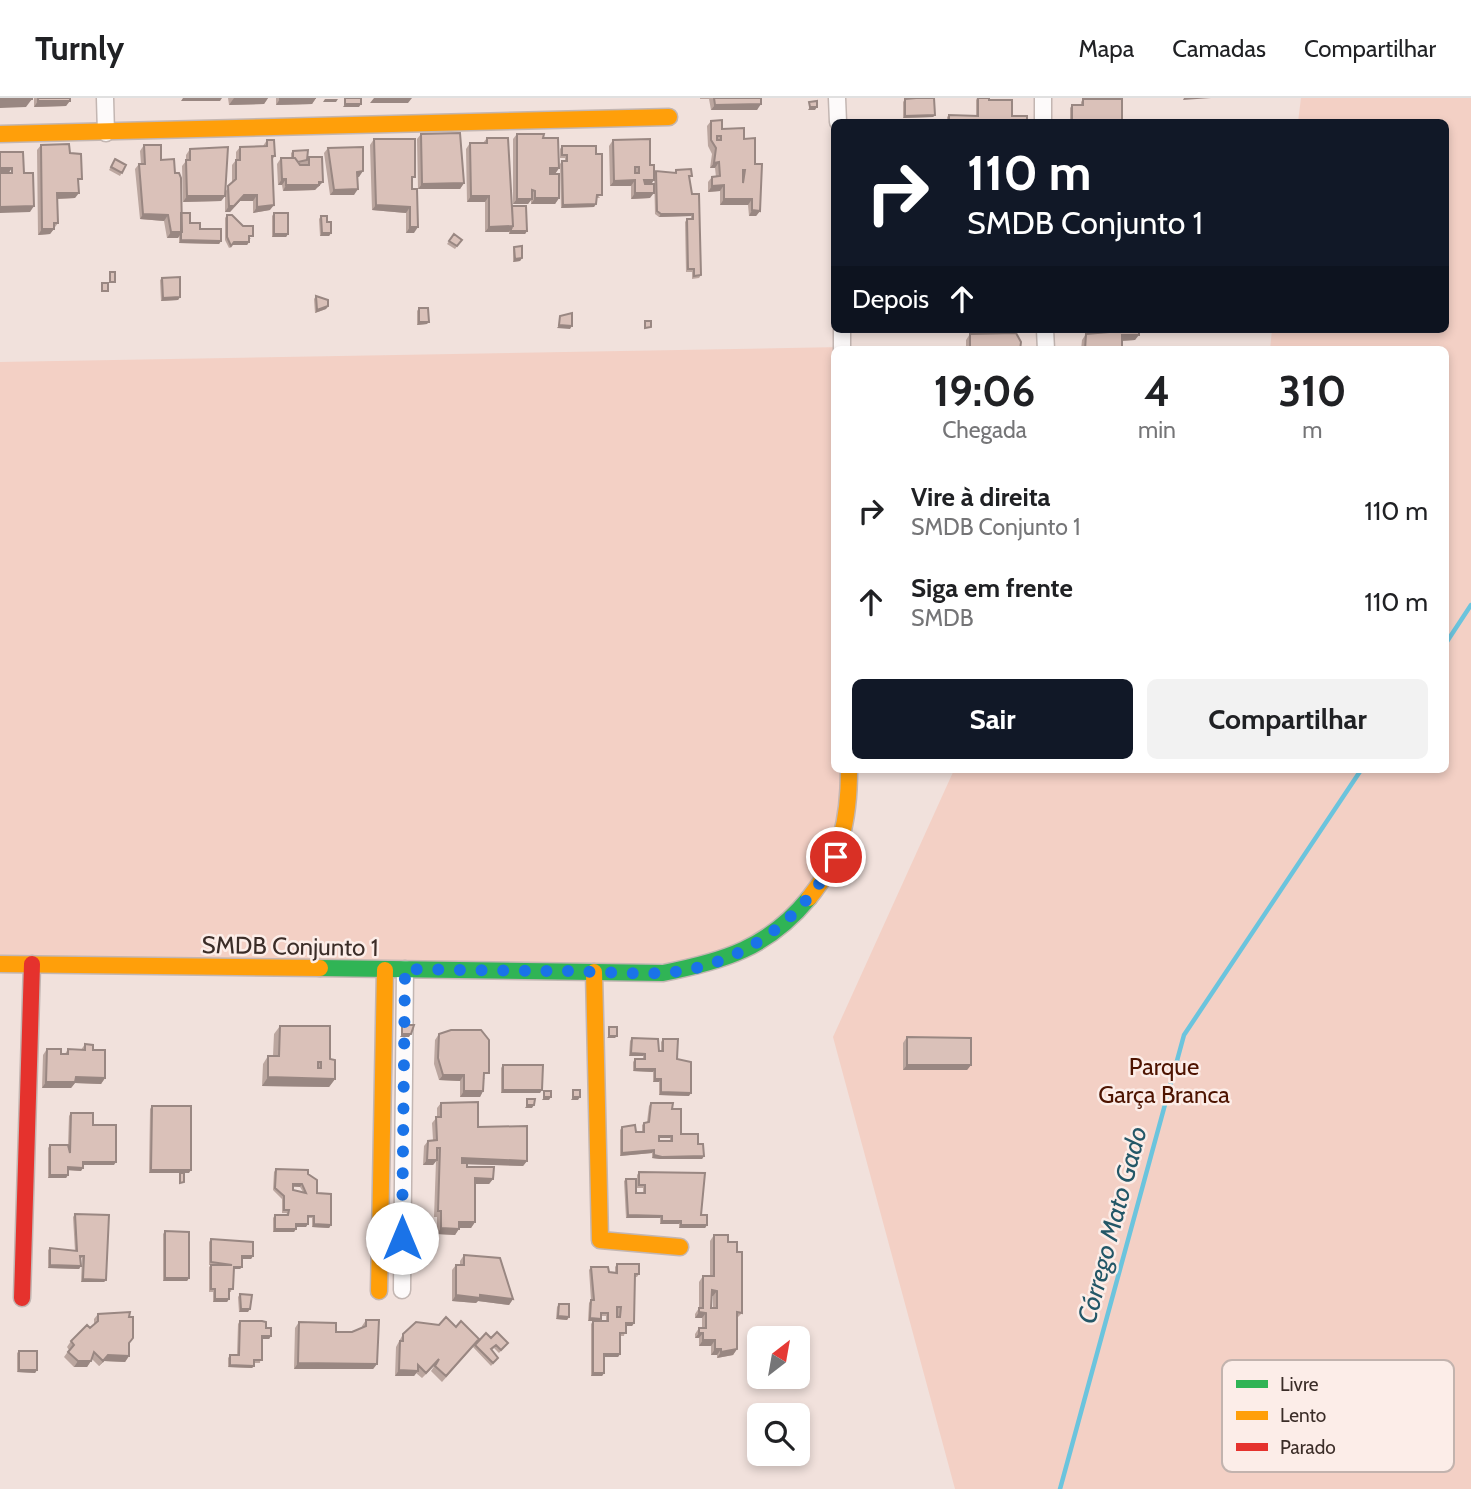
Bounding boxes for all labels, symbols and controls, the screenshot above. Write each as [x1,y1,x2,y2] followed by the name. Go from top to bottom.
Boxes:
[35,28,124,68] text: Turnly
[1078,34,1134,63] text: Mapa
[1172,34,1266,63] text: Camadas
[1304,34,1436,63] text: Compartilhar
[967,143,1091,202] text: 110 m
[852,147,943,238] icon: right
[967,203,1203,242] text: SMDB Conjunto 1
[943,280,981,318] icon: ahead
[852,283,929,315] text: Depois
[934,365,1035,417] text: 19:06
[1144,365,1170,417] text: 4
[1279,365,1346,417] text: 310
[942,416,1027,444] text: Chegada
[1138,416,1176,444] text: min
[1302,416,1323,444] text: m
[911,481,1051,513] text: Vire à direita
[852,492,890,530] icon: right
[1364,495,1428,527] text: 110 m
[911,513,1081,541] text: SMDB Conjunto 1
[911,572,1073,604] text: Siga em frente
[852,583,890,621] icon: ahead
[1364,586,1428,618] text: 110 m
[911,604,973,632] text: SMDB
[852,679,1133,759] button: Sair
[1147,679,1428,759] button: Compartilhar
[806,827,866,887] pin
[817,838,855,876] icon: arrive
[201,930,379,962] street label: SMDB Conjunto 1
[1098,1052,1230,1109] park label: Parque Garça Branca
[1070,1123,1154,1327] water label: Córrego Mato Gado
[365,1201,439,1275] position arrow
[747,1326,810,1390] north arrow
[747,1326,810,1466] map controls
[1222,1360,1454,1472] legend
[1280,1373,1319,1396] text: Livre
[747,1403,810,1466] button: search
[1280,1404,1326,1427] text: Lento
[1280,1436,1336,1459] text: Parado

